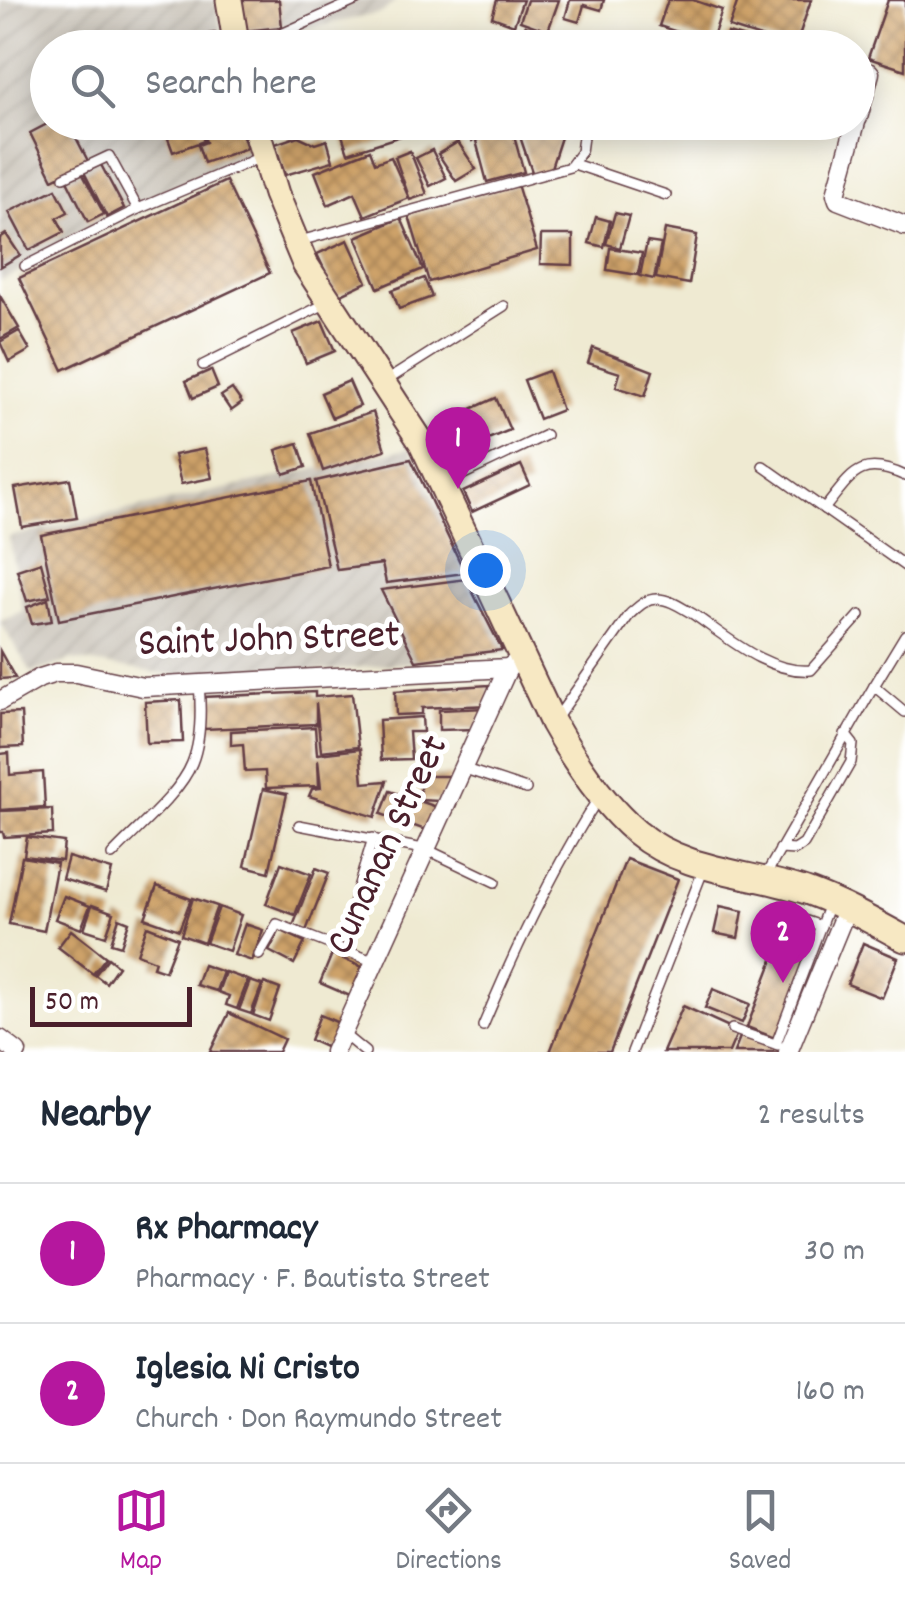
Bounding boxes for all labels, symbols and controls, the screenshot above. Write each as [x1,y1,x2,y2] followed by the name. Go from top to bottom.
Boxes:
[30,30,875,140] search box
[65,58,120,113] icon: search
[145,58,317,113] text: Search here
[426,406,490,489] pin: 1
[460,545,511,596] your location
[137,609,401,675] street label: Saint John Street
[314,727,466,965] street label: Cunanan Street
[750,900,816,983] pin: 2
[30,982,192,1026] scale bar
[45,984,99,1024] text: 50 m
[40,1087,150,1147] text: Nearby
[758,1094,865,1140] text: 2 results
[135,1203,317,1258] text: Rx Pharmacy
[69,1230,76,1276] text: 1
[804,1230,865,1276] text: 30 m
[135,1258,490,1304] text: Pharmacy · F. Bautista Street
[135,1343,360,1398] text: Iglesia Ni Cristo
[66,1370,79,1416] text: 2
[796,1370,865,1416] text: 160 m
[135,1398,502,1444] text: Church · Don Raymundo Street
[114,1483,169,1583] tab: Map
[396,1483,502,1583] tab: Directions
[729,1483,791,1583] tab: Saved

